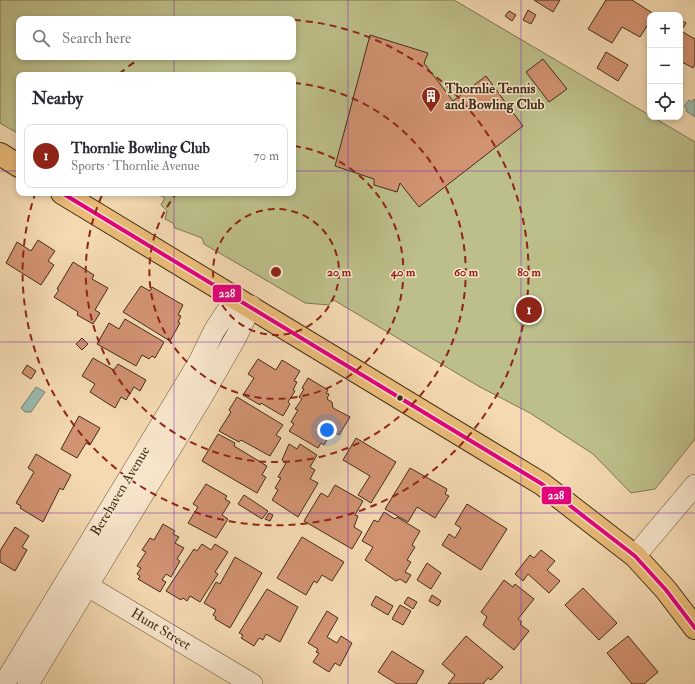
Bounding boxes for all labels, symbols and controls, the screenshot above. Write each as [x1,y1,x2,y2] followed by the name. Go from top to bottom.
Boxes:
[647,12,683,120] map controls
[647,12,683,48] button: +
[16,16,296,60] search box
[30,27,52,49] icon: search
[62,29,131,48] text: Search here
[647,48,683,84] button: −
[444,80,545,114] place label: Thornlie Tennis and Bowling Club
[647,84,683,120] button: locate
[420,85,442,113] building icon: Thornlie Tennis and Bowling Club
[32,88,83,109] text: Nearby
[71,139,210,158] text: Thornlie Bowling Club
[44,148,48,164] text: 1
[254,148,279,164] text: 70 m
[71,158,199,174] text: Sports · Thornlie Avenue
[269,265,283,279] centre of rings
[327,265,352,280] text: 20 m
[390,265,416,280] text: 40 m
[454,265,479,280] text: 60 m
[517,265,541,280] text: 80 m
[212,284,242,303] line badge: 228
[219,287,236,300] text: 228
[516,295,542,325] pin: 1
[395,393,405,403] unlabelled marker
[317,420,337,440] your location
[87,443,153,539] street label: Berehaven Avenue
[541,486,572,505] line badge: 228
[548,489,565,502] text: 228
[128,604,194,654] street label: Hunt Street

